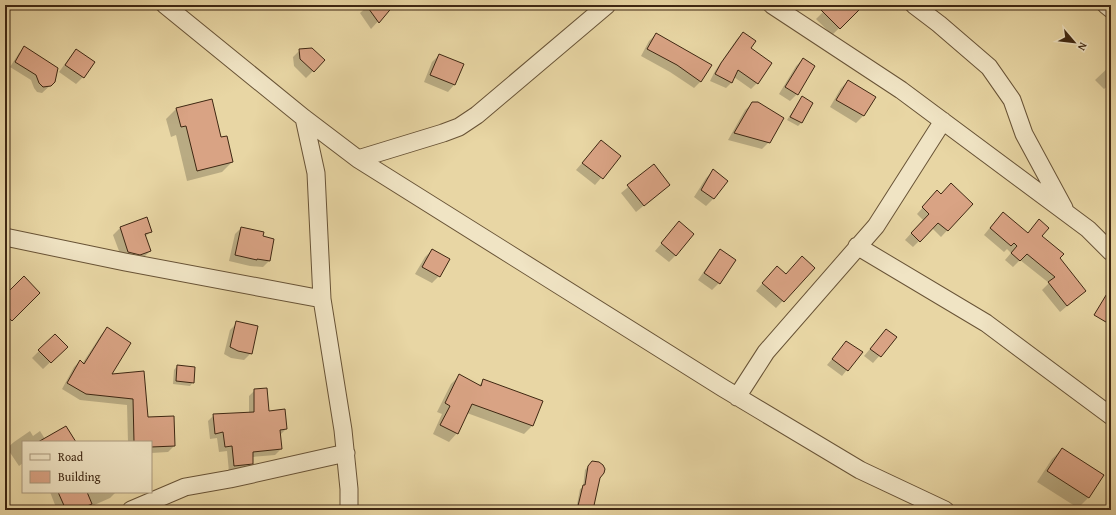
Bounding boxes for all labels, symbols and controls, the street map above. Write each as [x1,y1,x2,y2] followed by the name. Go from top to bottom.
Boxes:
[1054,22,1094,62] north arrow
[1074,40,1092,54] text: N
[22,441,152,493] legend
[58,448,84,465] text: Road
[58,468,101,485] text: Building

